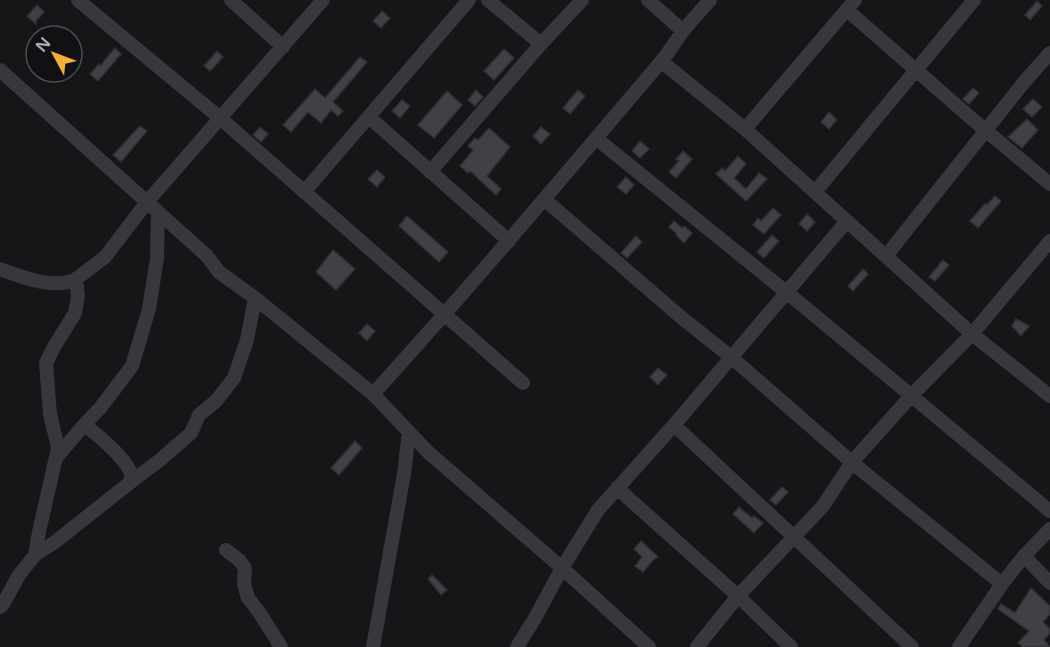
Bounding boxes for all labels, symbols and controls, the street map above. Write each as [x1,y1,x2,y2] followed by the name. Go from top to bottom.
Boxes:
[24,24,84,84] north arrow
[32,33,55,56] text: N

